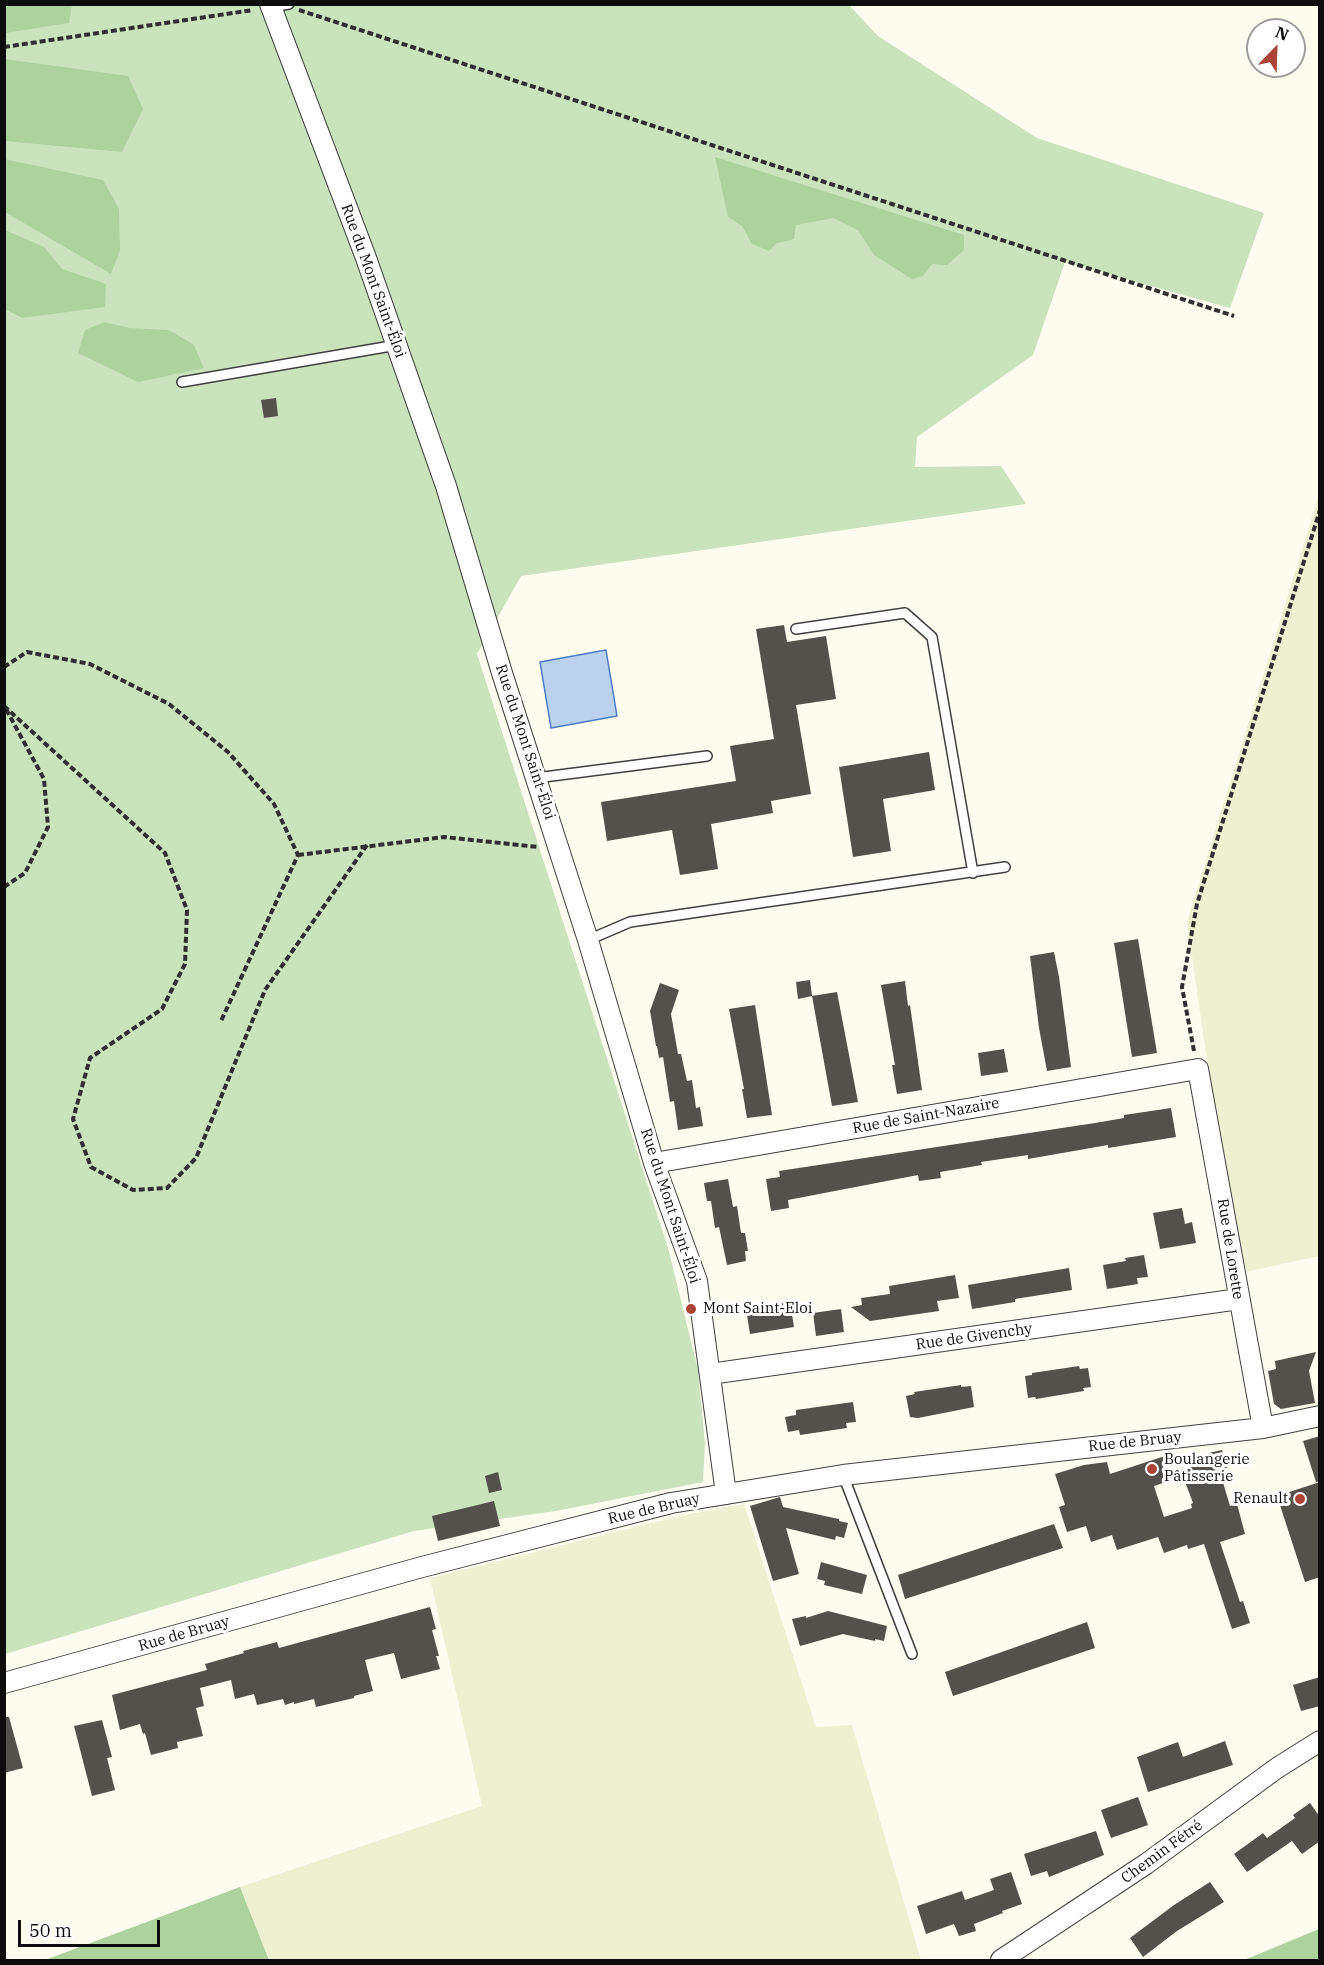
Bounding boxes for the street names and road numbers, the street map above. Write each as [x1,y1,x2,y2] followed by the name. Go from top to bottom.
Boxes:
[337,202,409,360] street label: Rue du Mont Saint-Éloi
[491,662,559,822] street label: Rue du Mont Saint-Éloi
[851,1094,1001,1138] street label: Rue de Saint-Nazaire
[636,1126,704,1286] street label: Rue du Mont Saint-Éloi
[1213,1197,1247,1301] street label: Rue de Lorette
[915,1320,1033,1354] street label: Rue de Givenchy
[1087,1428,1183,1456] street label: Rue de Bruay
[606,1490,702,1528] street label: Rue de Bruay
[136,1612,232,1656] street label: Rue de Bruay
[1118,1816,1206,1888] street label: Chemin Fétré

